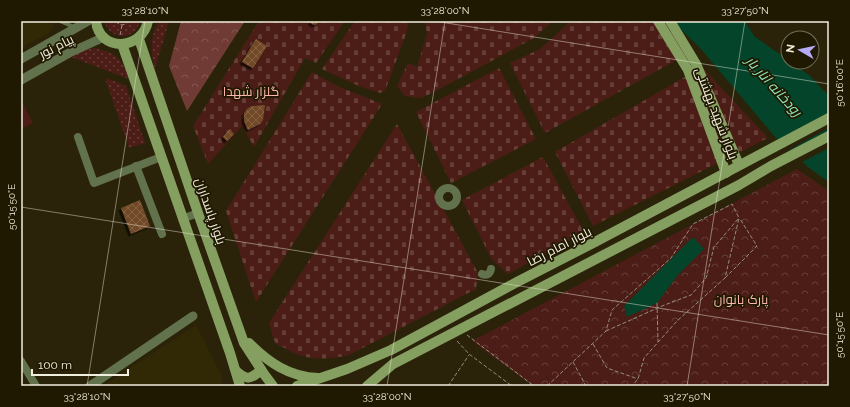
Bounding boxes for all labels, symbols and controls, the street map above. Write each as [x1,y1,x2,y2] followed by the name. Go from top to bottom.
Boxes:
[121,5,169,16] text: 33°28'10"N
[421,5,469,16] text: 33°28'00"N
[721,5,769,16] text: 33°27'50"N
[780,30,820,70] north arrow
[35,31,77,64] street label: پیام نور
[784,43,798,54] text: N
[741,51,806,121] water label: رودخانه انار بار
[834,59,845,107] text: 50°16'00"E
[692,65,741,161] street label: بلوار شهید بهشتی
[223,84,279,99] park label: گلزار شهدا
[190,176,229,247] street label: بلوار پاسداران
[6,184,17,230] text: 50°15'50"E
[525,224,595,271] street label: بلوار امام رضا
[714,292,769,309] park label: پارک بانوان
[834,312,845,358] text: 50°15'50"E
[32,351,128,377] scale bar
[38,358,72,372] text: 100 m
[63,391,111,402] text: 33°28'10"N
[363,391,411,402] text: 33°28'00"N
[663,391,711,402] text: 33°27'50"N

